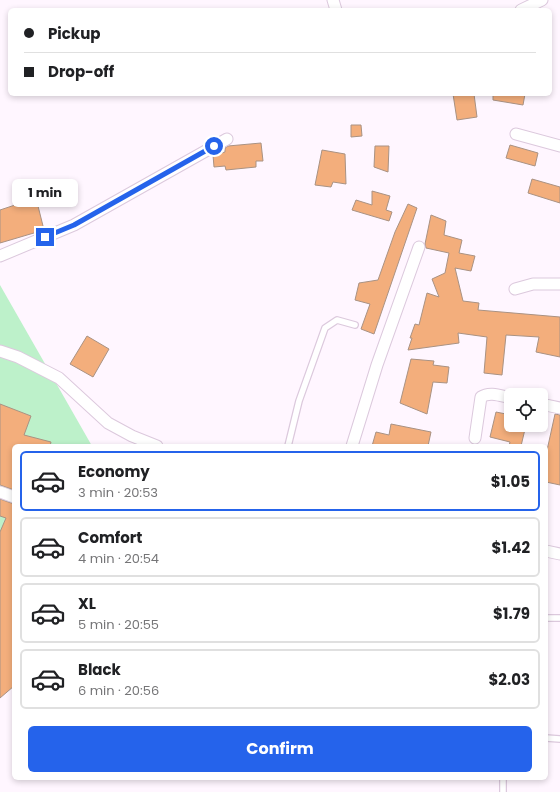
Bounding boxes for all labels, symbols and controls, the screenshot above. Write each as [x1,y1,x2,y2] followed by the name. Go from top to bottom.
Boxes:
[48,23,100,44] text: Pickup
[48,61,114,82] text: Drop-off
[205,137,223,155] route start
[12,179,78,207] callout: 1 min
[28,183,62,202] text: 1 min
[36,228,54,246] route end
[504,388,548,432] map controls
[504,388,548,432] button: locate
[78,461,150,482] text: Economy
[30,463,66,499] icon: car
[491,471,530,492] text: $1.05
[78,483,158,502] text: 3 min · 20:53
[78,527,142,548] text: Comfort
[30,529,66,565] icon: car
[492,537,530,558] text: $1.42
[78,549,159,568] text: 4 min · 20:54
[78,593,96,614] text: XL
[30,595,66,631] icon: car
[493,603,530,624] text: $1.79
[78,615,159,634] text: 5 min · 20:55
[78,659,121,680] text: Black
[30,661,66,697] icon: car
[488,669,530,690] text: $2.03
[78,681,159,700] text: 6 min · 20:56
[28,726,532,772] button: Confirm

